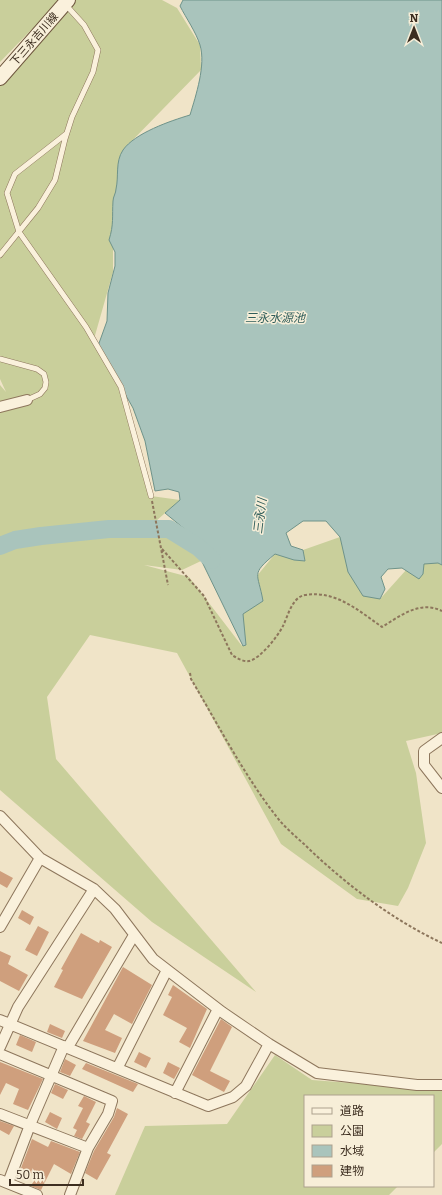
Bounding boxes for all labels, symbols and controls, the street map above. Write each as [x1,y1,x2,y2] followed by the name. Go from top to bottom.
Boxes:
[394,8,434,48] north arrow
[8,10,61,68] street label: 下三永吉川線
[410,12,419,25] text: N
[245,311,306,325] water label: 三永水源池
[251,495,269,535] water label: 三永川
[304,1095,434,1187] legend
[340,1104,364,1118] text: 道路
[340,1124,364,1138] text: 公園
[340,1144,364,1158] text: 水域
[10,1161,83,1187] scale bar
[340,1164,364,1178] text: 建物
[16,1168,45,1182] text: 50 m

